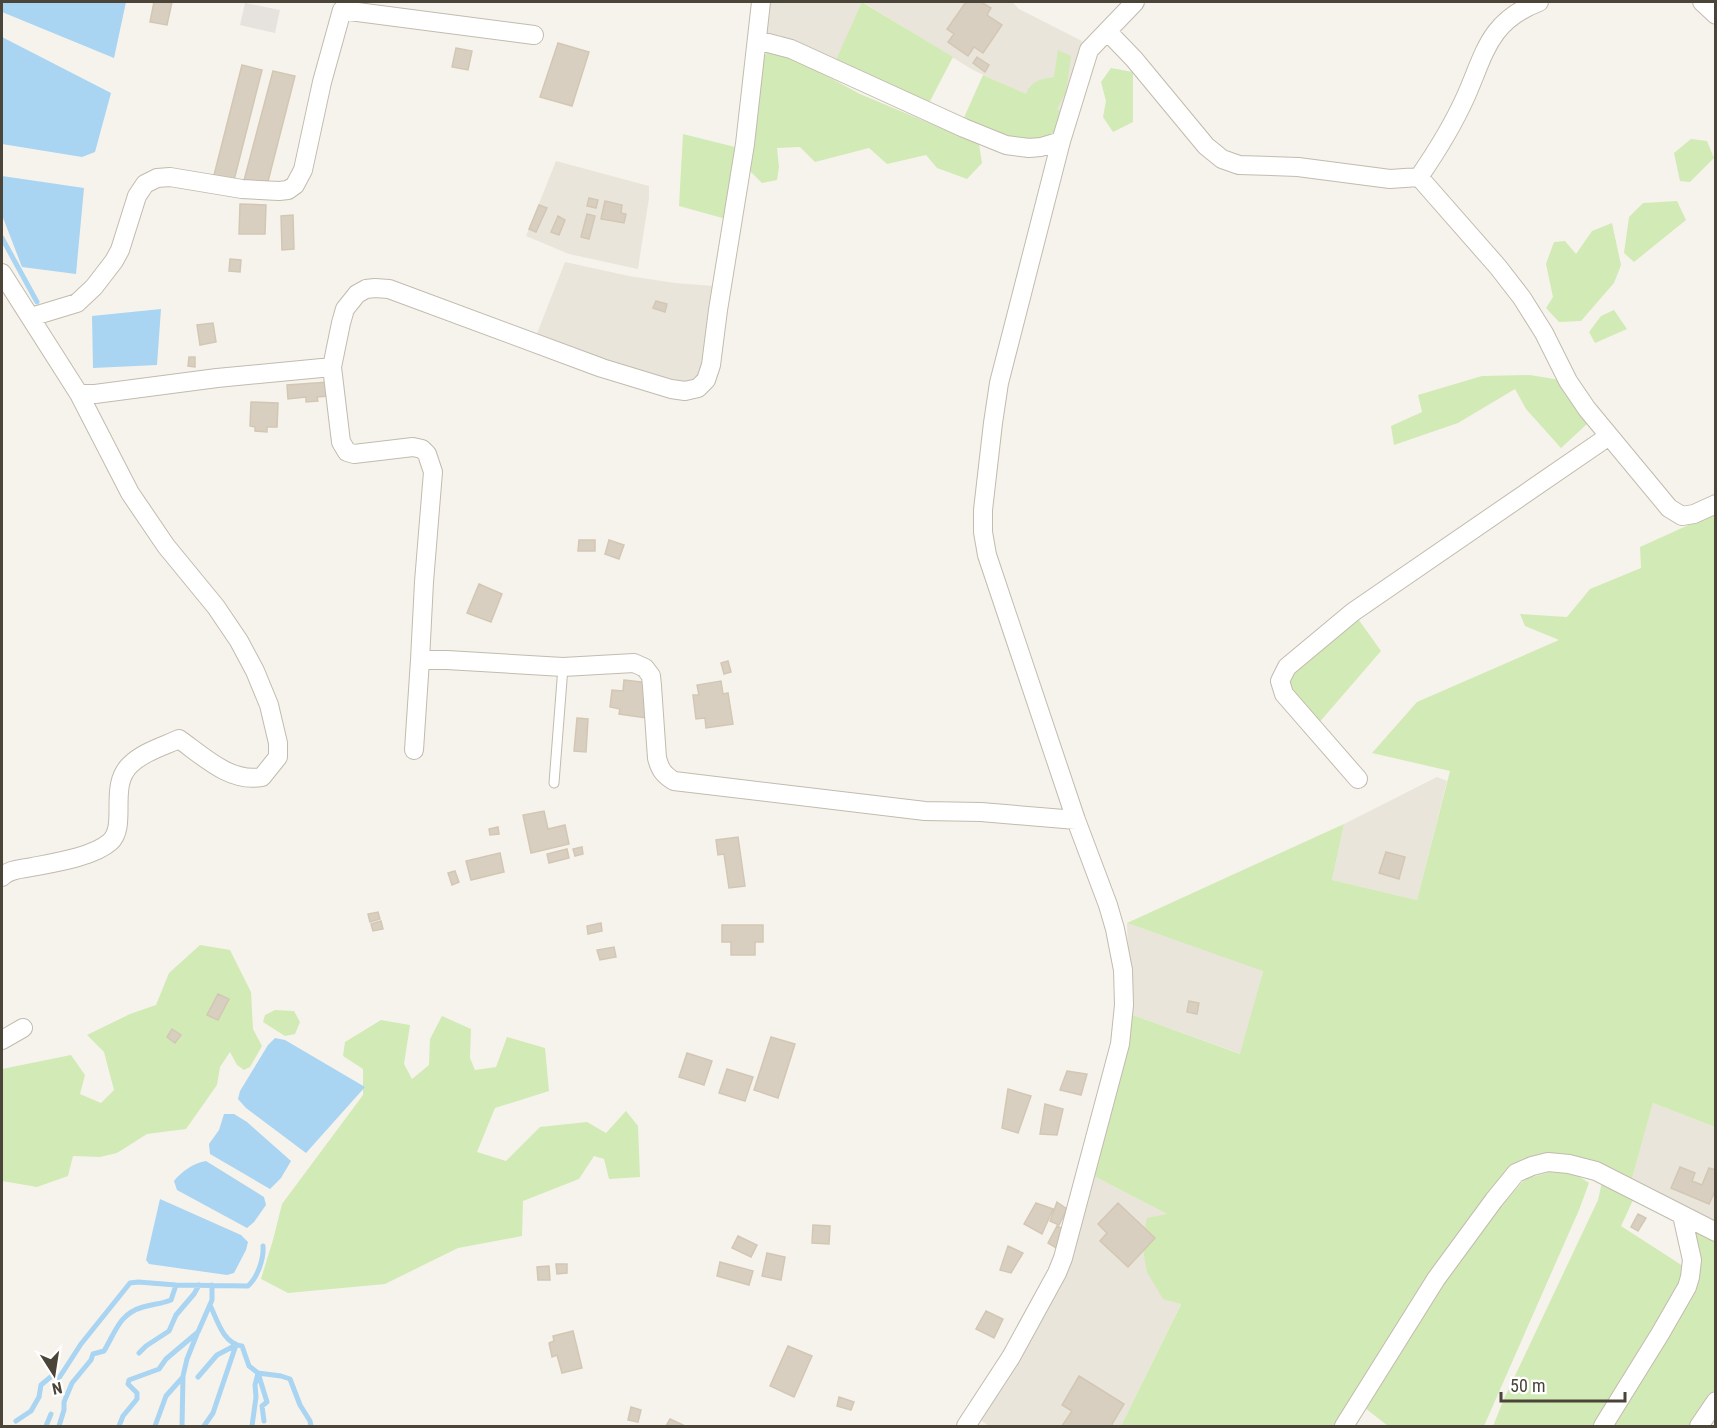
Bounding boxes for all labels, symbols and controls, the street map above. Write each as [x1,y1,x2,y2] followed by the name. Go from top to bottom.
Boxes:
[24,1344,84,1404] north arrow
[1501,1365,1626,1403] scale bar
[1510,1375,1545,1396] text: 50 m
[50,1378,64,1398] text: N

